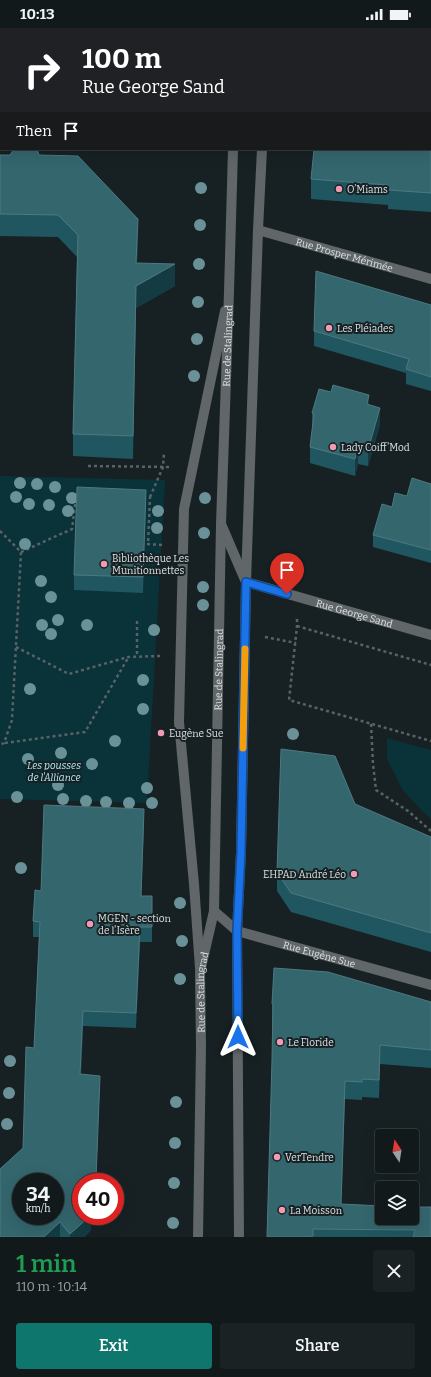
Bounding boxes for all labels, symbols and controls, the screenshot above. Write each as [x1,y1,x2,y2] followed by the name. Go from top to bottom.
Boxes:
[20,5,55,23] text: 10:13
[82,42,161,75] text: 100 m
[16,44,68,96] icon: right
[82,76,225,98] text: Rue George Sand
[60,120,82,142] icon: arrive
[16,122,52,140] text: Then
[334,184,344,194] marker: O’Miams
[347,184,388,196] place label: O’Miams
[294,236,394,275] street label: Rue Prosper Mérimée
[221,305,236,387] street label: Rue de Stalingrad
[324,323,334,333] marker: Les Pléiades
[337,323,394,335] place label: Les Pléiades
[328,442,338,452] marker: Lady Coiff'Mod
[341,442,410,454] place label: Lady Coiff'Mod
[112,553,189,577] place label: Bibliothèque Les Munitionnettes
[270,553,304,594] pin
[99,559,109,569] marker: Bibliothèque Les Munitionnettes
[276,559,298,581] icon: arrive
[314,597,394,631] street label: Rue George Sand
[213,629,226,711] street label: Rue de Stalingrad
[156,728,166,738] marker: Eugène Sue
[169,728,224,740] place label: Eugène Sue
[27,760,81,784] park label: Les pousses de l'Alliance
[263,869,346,881] place label: EHPAD André Léo
[349,869,359,879] marker: EHPAD André Léo
[98,913,172,937] place label: MGEN - section de l'Isère
[85,919,95,929] marker: MGEN - section de l'Isère
[282,939,357,971] street label: Rue Eugène Sue
[195,951,211,1033] street label: Rue de Stalingrad
[217,1016,259,1058] position arrow
[275,1037,285,1047] marker: Le Floride
[288,1037,334,1049] place label: Le Floride
[375,1129,419,1173] north arrow
[375,1129,419,1225] map controls
[272,1152,282,1162] marker: VerTendre
[285,1152,334,1164] place label: VerTendre
[72,1173,124,1225] speed limit sign: 40
[375,1181,419,1225] button: layers
[26,1182,50,1206] text: 34
[26,1203,50,1215] text: km/h
[277,1205,287,1215] marker: La Moisson
[290,1205,343,1217] place label: La Moisson
[16,1250,76,1278] text: 1 min
[373,1250,415,1292] button: close
[16,1279,87,1294] text: 110 m · 10:14
[16,1323,212,1369] button: Exit
[220,1323,415,1369] button: Share

